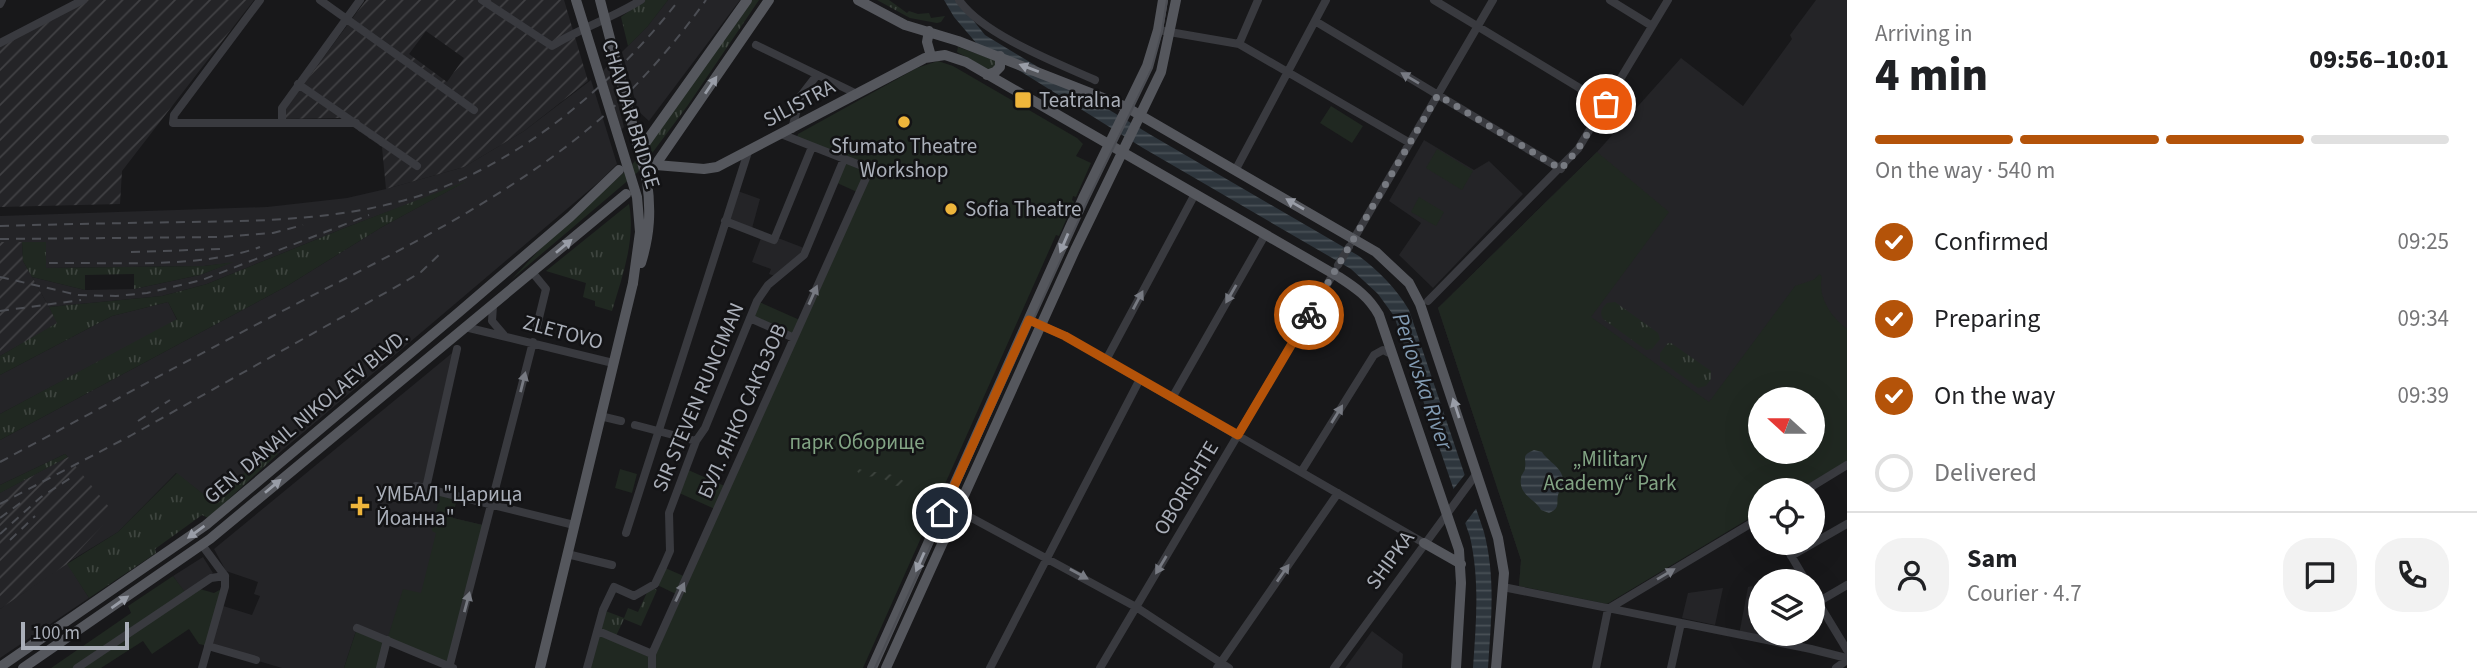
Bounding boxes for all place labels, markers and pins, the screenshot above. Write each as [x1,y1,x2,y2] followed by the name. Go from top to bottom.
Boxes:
[1576,74,1636,134] pin
[1039,85,1121,115] place label: Teatralna
[1013,90,1033,110] marker: Teatralna
[896,114,912,130] marker: Sfumato Theatre Workshop
[831,131,977,185] place label: Sfumato Theatre Workshop
[965,194,1081,224] place label: Sofia Theatre
[943,201,959,217] marker: Sofia Theatre
[376,479,522,533] place label: УМБАЛ "Царица Йоанна"
[912,483,972,543] pin
[350,496,370,516] marker: УМБАЛ "Царица Йоанна"

